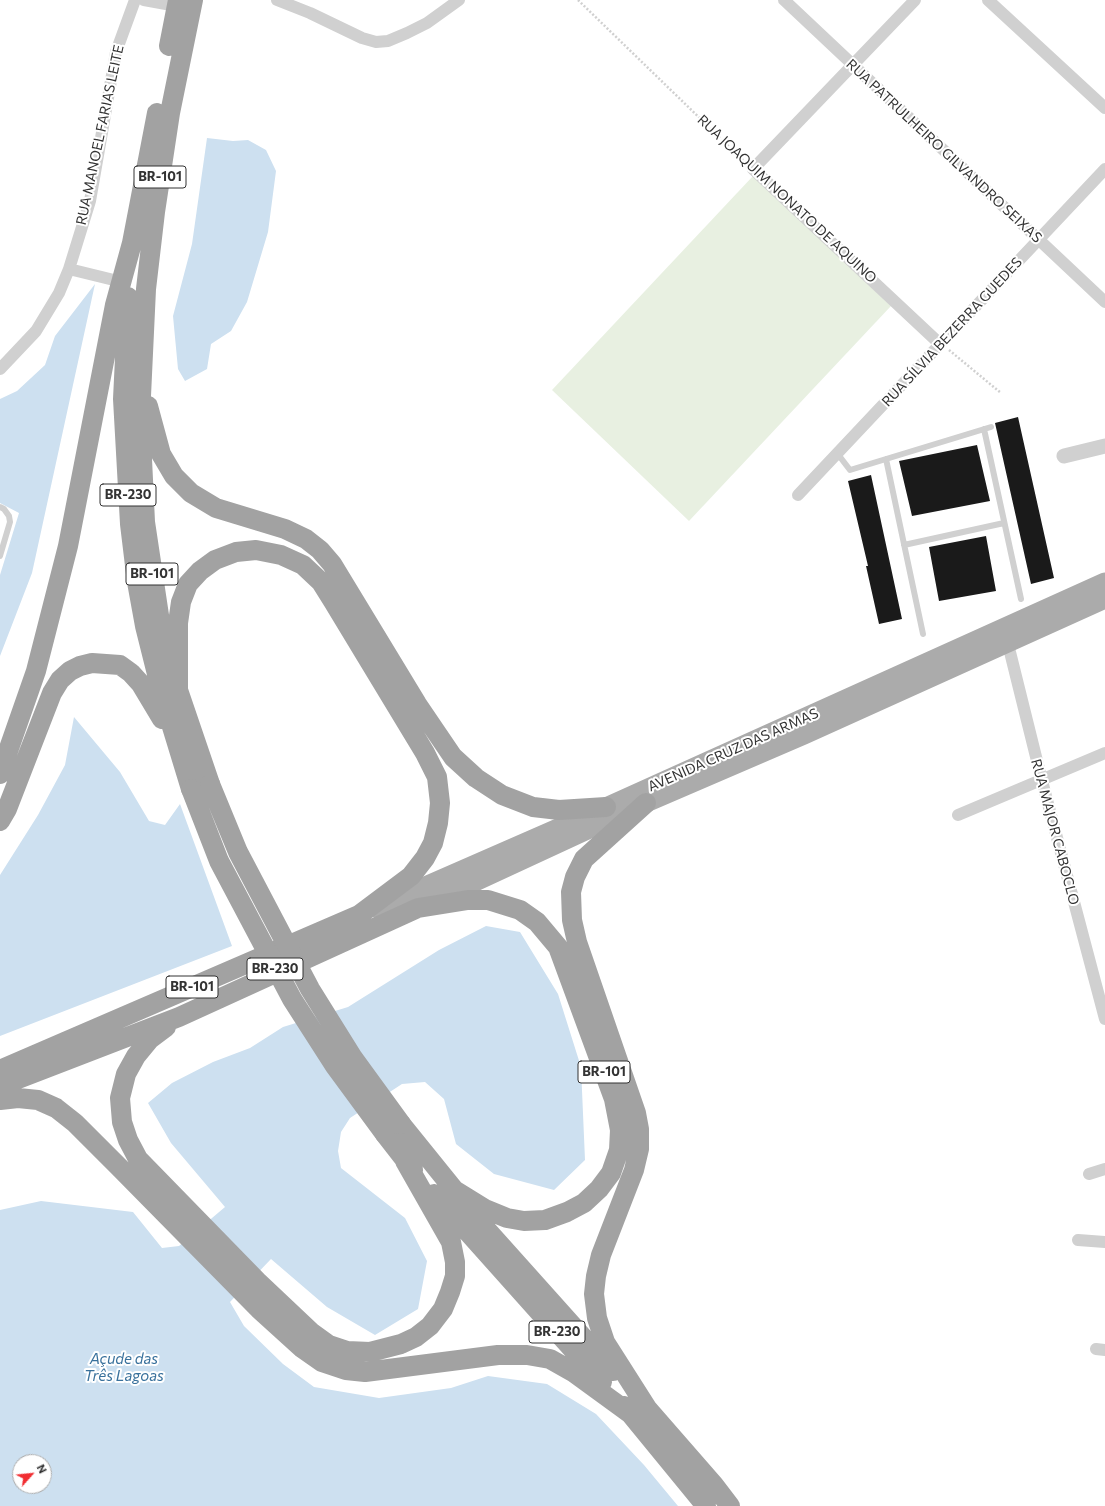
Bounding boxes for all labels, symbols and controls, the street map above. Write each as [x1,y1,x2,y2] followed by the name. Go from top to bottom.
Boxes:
[73,43,127,227] street label: RUA MANOEL FARIAS LEITE
[843,56,1045,246] street label: RUA PATRULHEIRO GILVANDRO SEIXAS
[694,111,880,287] street label: RUA JOAQUIM NONATO DE AQUINO
[134,166,186,188] road number: BR-101
[878,254,1026,410] street label: RUA SÍLVIA BEZERRA GUEDES
[100,484,156,506] road number: BR-230
[126,563,178,585] road number: BR-101
[645,705,821,795] street label: AVENIDA CRUZ DAS ARMAS
[1027,757,1083,907] street label: RUA MAJOR CABOCLO
[247,958,303,980] road number: BR-230
[166,976,218,998] road number: BR-101
[578,1061,630,1083] road number: BR-101
[529,1321,585,1343] road number: BR-230
[84,1350,164,1385] water label: Açude das Três Lagoas
[12,1454,52,1494] north arrow
[35,1462,50,1475] text: N

